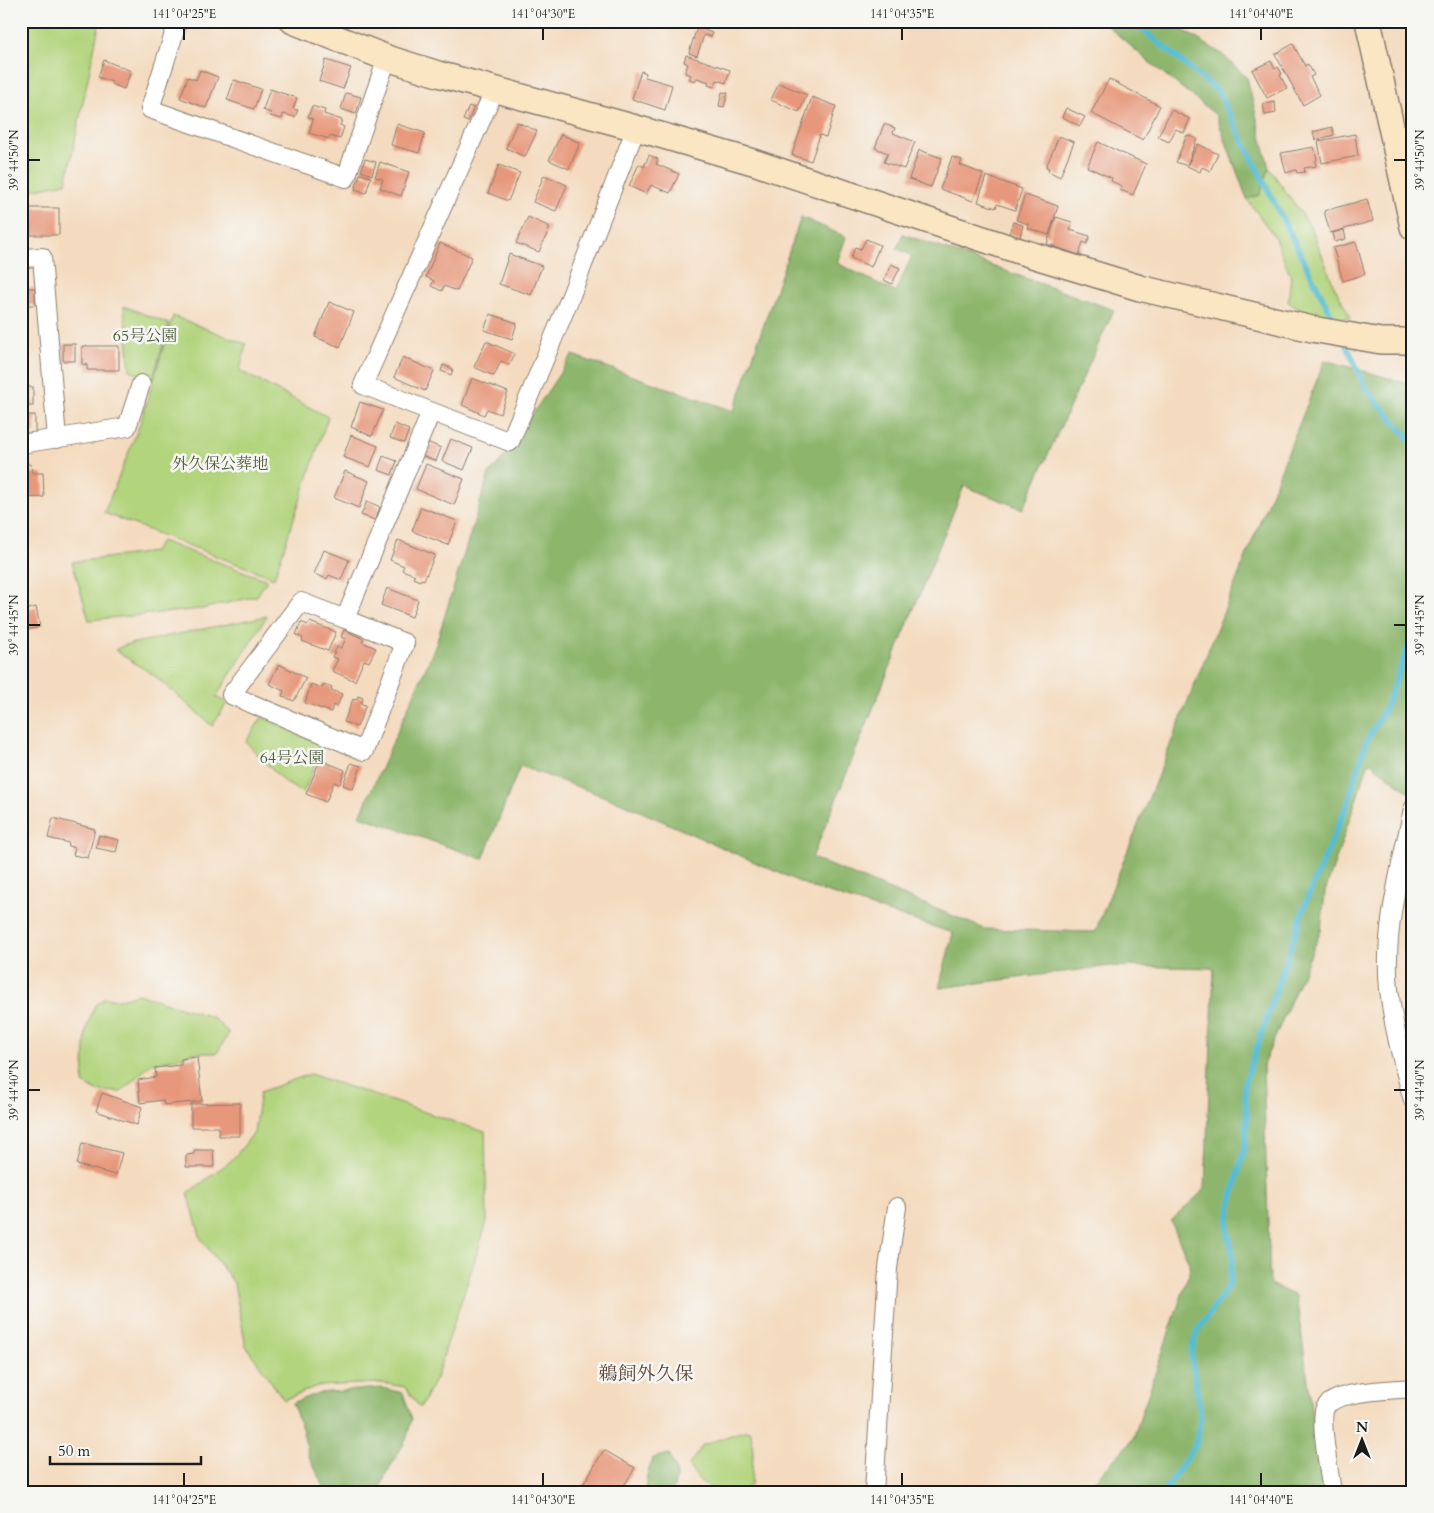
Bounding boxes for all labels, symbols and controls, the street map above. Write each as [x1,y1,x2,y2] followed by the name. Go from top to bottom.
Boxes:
[152,6,216,22] text: 141°04'25"E
[511,6,575,22] text: 141°04'30"E
[870,6,934,22] text: 141°04'35"E
[1229,6,1293,22] text: 141°04'40"E
[6,129,22,190] text: 39°44'50"N
[1412,129,1428,190] text: 39°44'50"N
[113,325,177,347] park label: 65号公園
[172,453,268,475] park label: 外久保公葬地
[6,594,22,655] text: 39°44'45"N
[1412,594,1428,655] text: 39°44'45"N
[260,747,324,769] park label: 64号公園
[6,1059,22,1120] text: 39°44'40"N
[1412,1059,1428,1120] text: 39°44'40"N
[598,1361,694,1387] district label: 鵜飼外久保
[1336,1416,1386,1466] north arrow
[1356,1418,1368,1437] text: N
[50,1433,201,1465] scale bar
[58,1441,90,1461] text: 50 m
[152,1492,216,1508] text: 141°04'25"E
[511,1492,575,1508] text: 141°04'30"E
[870,1492,934,1508] text: 141°04'35"E
[1229,1492,1293,1508] text: 141°04'40"E

